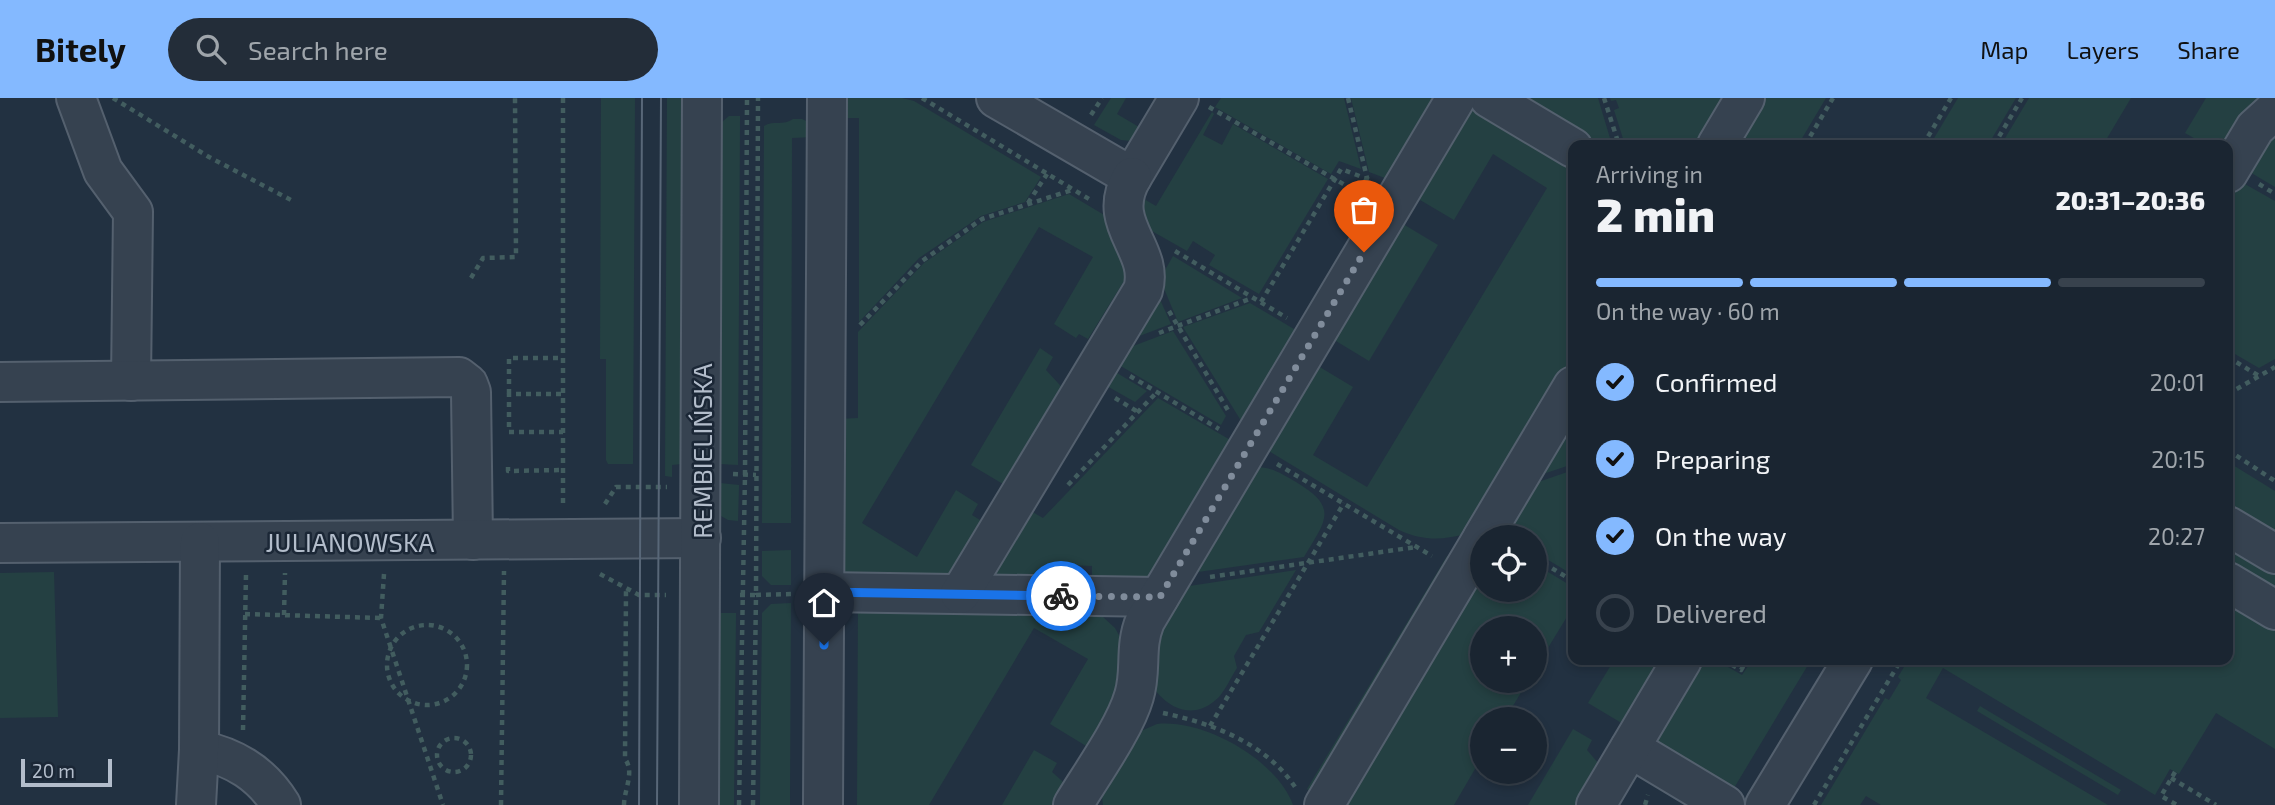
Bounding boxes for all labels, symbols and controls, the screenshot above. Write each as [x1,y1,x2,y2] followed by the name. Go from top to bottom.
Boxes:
[168,18,658,81] search box
[35,29,126,69] text: Bitely
[192,30,230,68] icon: search
[248,34,388,65] text: Search here
[1980,35,2028,64] text: Map
[2066,35,2139,64] text: Layers
[2177,35,2240,64] text: Share
[1596,160,1703,188] text: Arriving in
[1334,180,1394,252] pin
[2055,184,2205,215] text: 20:31–20:36
[1596,186,1715,241] text: 2 min
[1345,191,1383,229] icon: bag
[1596,297,1780,325] text: On the way · 60 m
[686,363,717,539] street label: REMBIELIŃSKA
[1596,363,1634,401] icon: check
[1655,366,1778,397] text: Confirmed
[2150,368,2205,396] text: 20:01
[1596,440,1634,478] icon: check
[1655,443,1770,474] text: Preparing
[2151,445,2205,473] text: 20:15
[1596,517,1634,555] icon: check
[1655,520,1786,551] text: On the way
[2148,522,2205,550] text: 20:27
[1470,525,1547,784] map controls
[1470,525,1547,602] button: locate
[266,526,434,557] street label: JULIANOWSKA
[1026,561,1096,631] courier
[794,573,854,645] pin
[1042,577,1080,615] icon: bike
[805,584,843,622] icon: home
[1655,597,1767,628] text: Delivered
[1470,616,1547,693] button: +
[1470,707,1547,784] button: −
[21,756,112,788] scale bar
[32,759,75,782] text: 20 m

